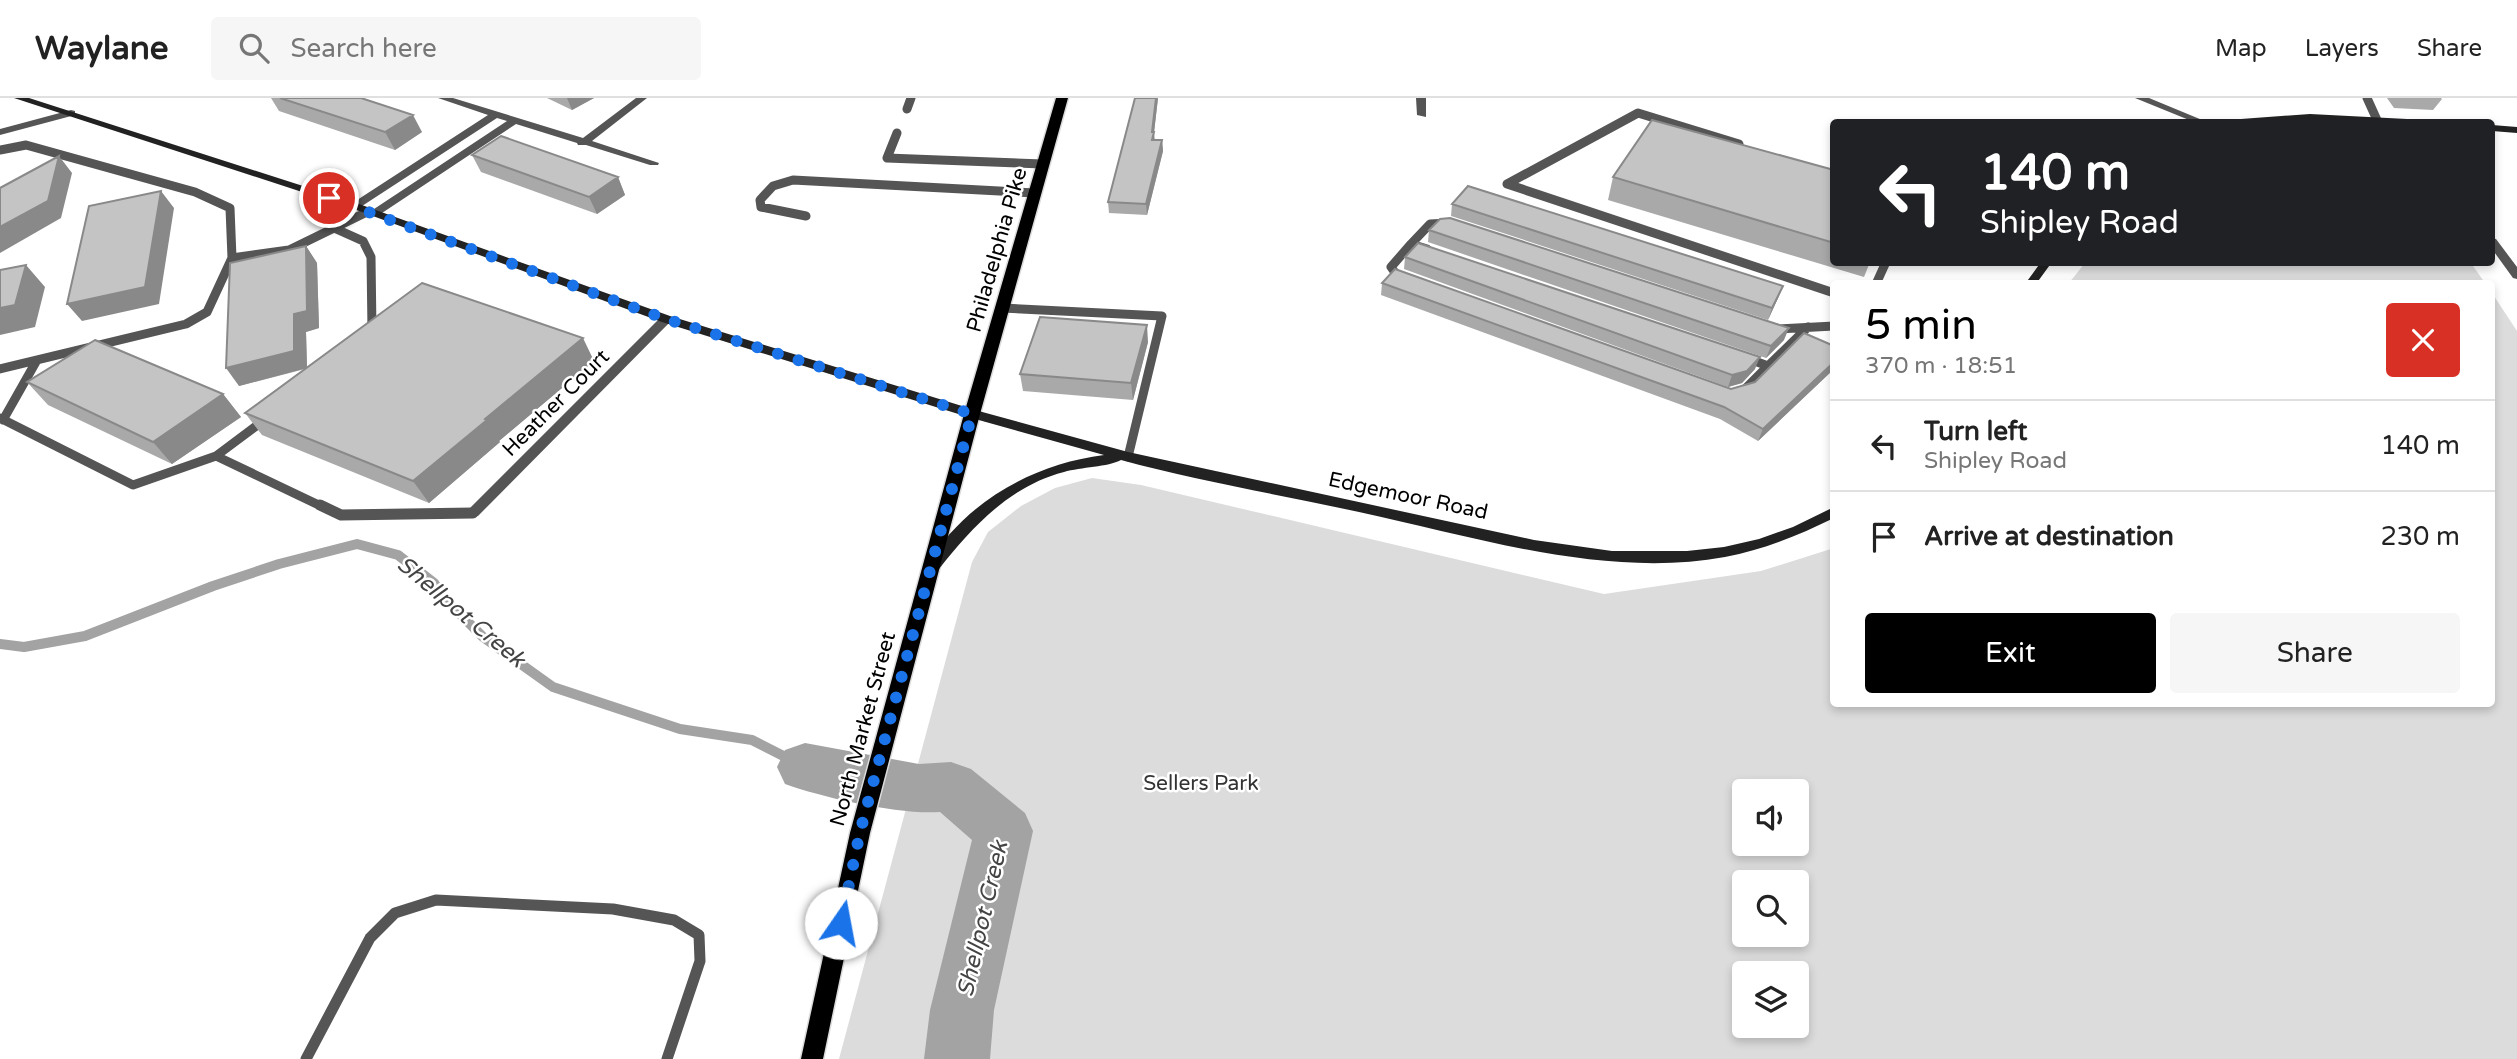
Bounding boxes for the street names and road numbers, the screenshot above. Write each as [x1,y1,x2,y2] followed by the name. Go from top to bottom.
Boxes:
[962,165,1033,335] street label: Philadelphia Pike
[497,344,615,462] street label: Heather Court
[1326,467,1490,525] street label: Edgemoor Road
[825,629,901,829] street label: North Market Street

